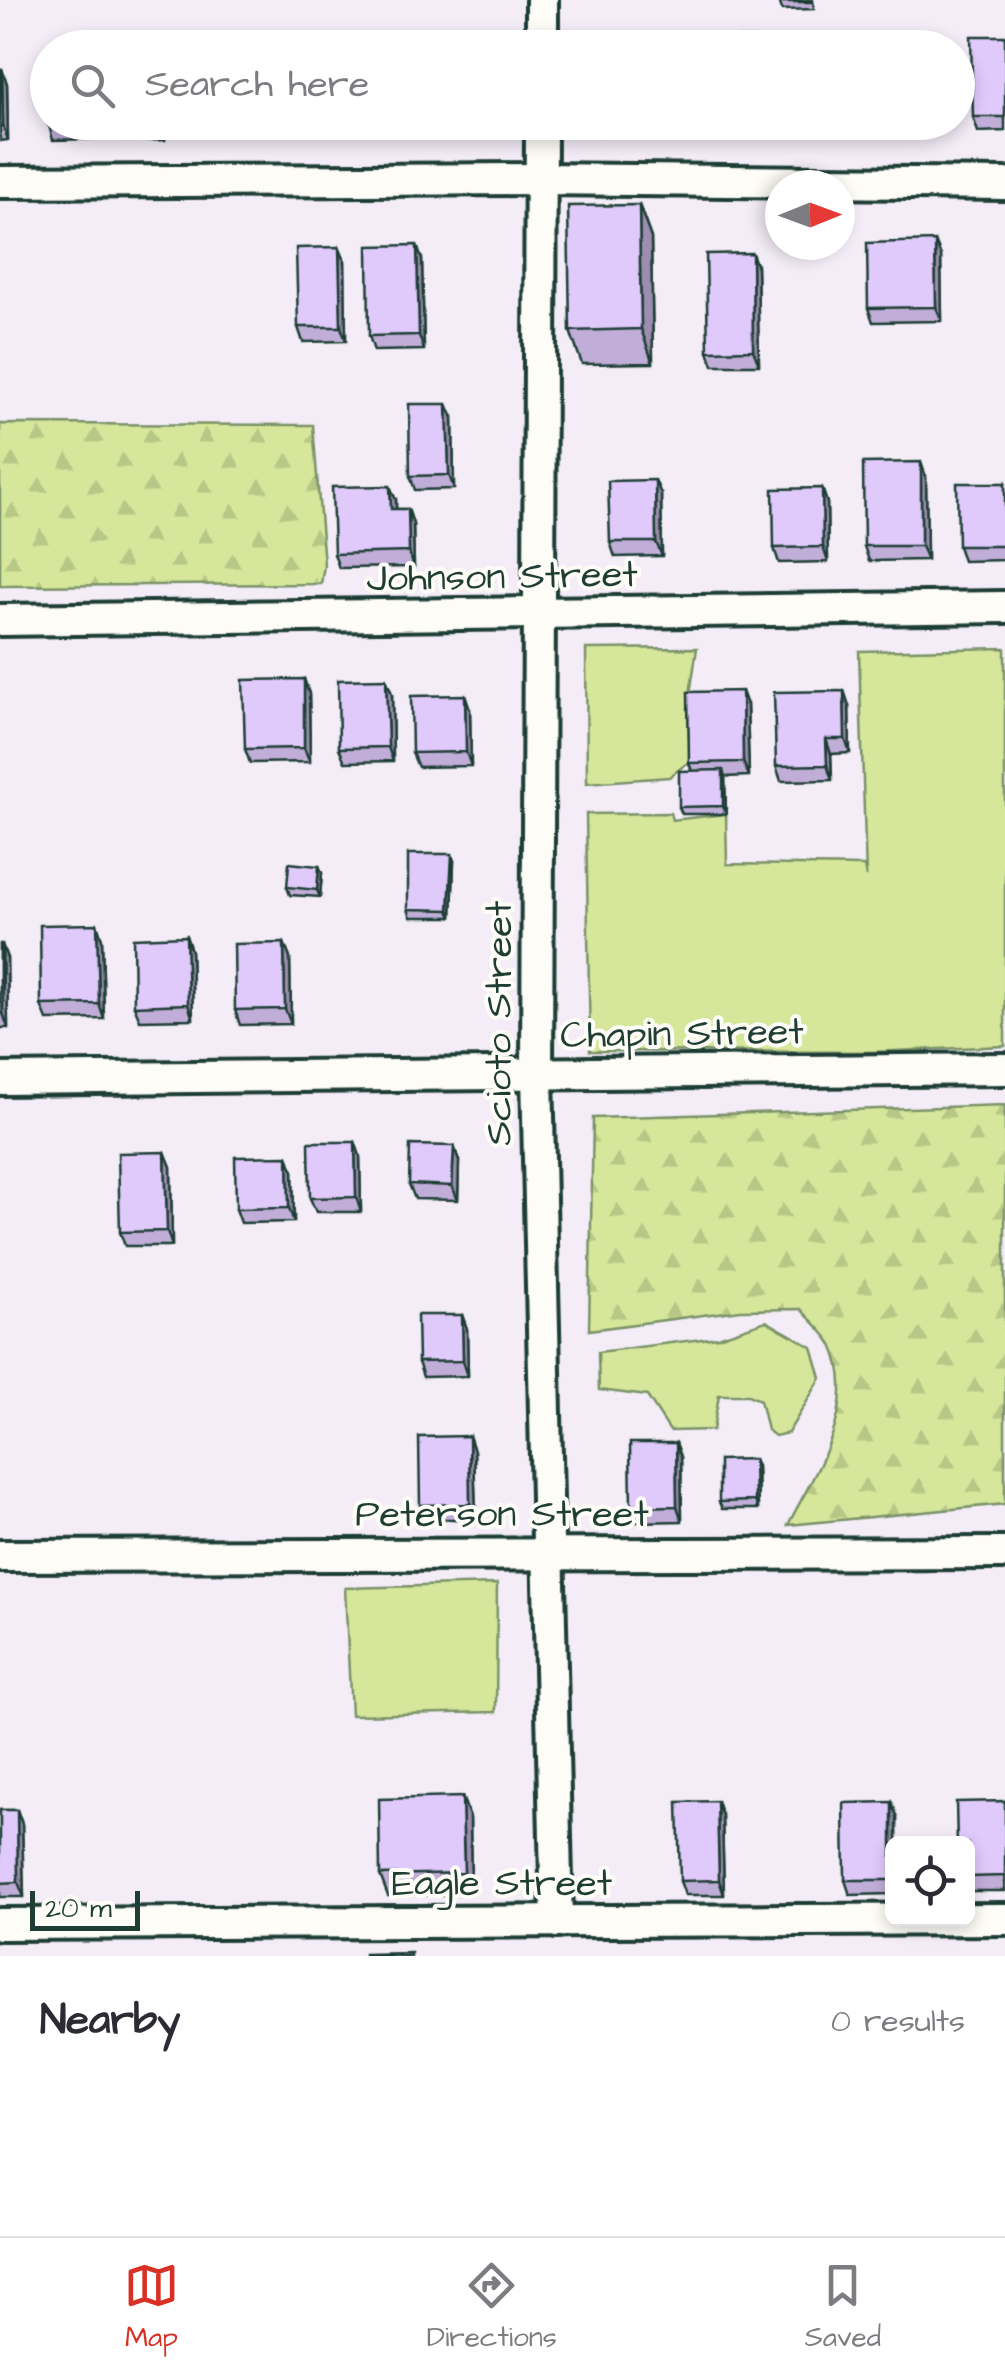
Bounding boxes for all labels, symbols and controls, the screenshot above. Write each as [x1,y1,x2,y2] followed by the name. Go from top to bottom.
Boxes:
[30,30,975,140] search box
[65,58,120,113] icon: search
[145,59,369,111] text: Search here
[765,170,855,260] north arrow
[366,549,638,605] street label: Johnson Street
[474,901,526,1145] street label: Scioto Street
[560,1006,804,1062] street label: Chapin Street
[355,1489,649,1541] street label: Peterson Street
[885,1836,975,1926] map controls
[885,1836,975,1926] button: locate
[392,1858,612,1910] street label: Eagle Street
[30,1886,140,1930] scale bar
[45,1889,112,1928] text: 20 m
[40,1992,180,2050] text: Nearby
[831,1999,965,2044] text: 0 results
[124,2258,179,2357] tab: Map
[427,2258,557,2357] tab: Directions
[805,2258,881,2357] tab: Saved

